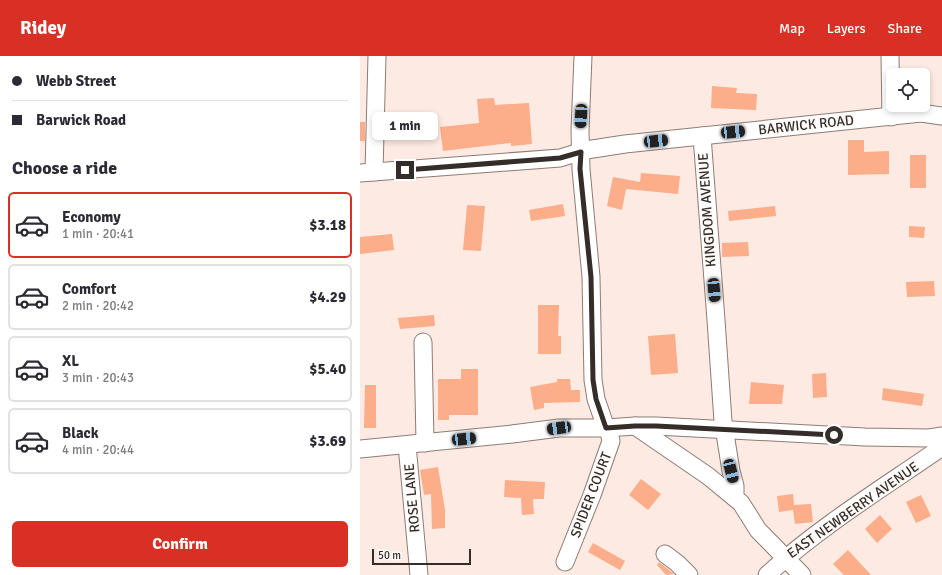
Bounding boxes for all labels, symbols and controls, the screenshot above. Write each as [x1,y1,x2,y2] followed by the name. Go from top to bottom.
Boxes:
[20,16,66,40] text: Ridey
[779,20,805,37] text: Map
[827,20,866,37] text: Layers
[888,20,922,37] text: Share
[886,68,930,112] map controls
[886,68,930,112] button: locate
[36,72,116,90] text: Webb Street
[574,104,588,128] car
[36,111,126,129] text: Barwick Road
[372,112,438,140] callout: 1 min
[757,112,855,138] street label: BARWICK ROAD
[389,118,421,134] text: 1 min
[720,125,746,139] car
[643,134,669,148] car
[695,152,719,268] street label: KINGDOM AVENUE
[12,157,117,179] text: Choose a ride
[396,161,414,179] route end
[14,207,50,243] icon: car
[62,208,121,226] text: Economy
[309,216,346,234] text: $3.18
[62,226,134,242] text: 1 min · 20:41
[707,278,721,302] car
[14,279,50,315] icon: car
[62,280,116,298] text: Comfort
[309,288,346,306] text: $4.29
[62,298,134,314] text: 2 min · 20:42
[14,351,50,387] icon: car
[62,352,79,370] text: XL
[309,360,346,378] text: $5.40
[62,370,134,386] text: 3 min · 20:43
[546,420,572,436] car
[14,423,50,459] icon: car
[62,424,99,442] text: Black
[825,426,843,444] route start
[309,432,346,450] text: $3.69
[451,432,477,446] car
[62,442,134,458] text: 4 min · 20:44
[567,450,615,540] street label: SPIDER COURT
[722,458,740,484] car
[784,458,922,562] street label: EAST NEWBERRY AVENUE
[401,463,423,533] street label: ROSE LANE
[12,521,348,567] button: Confirm
[372,547,471,566] scale bar
[378,549,401,562] text: 50 m

